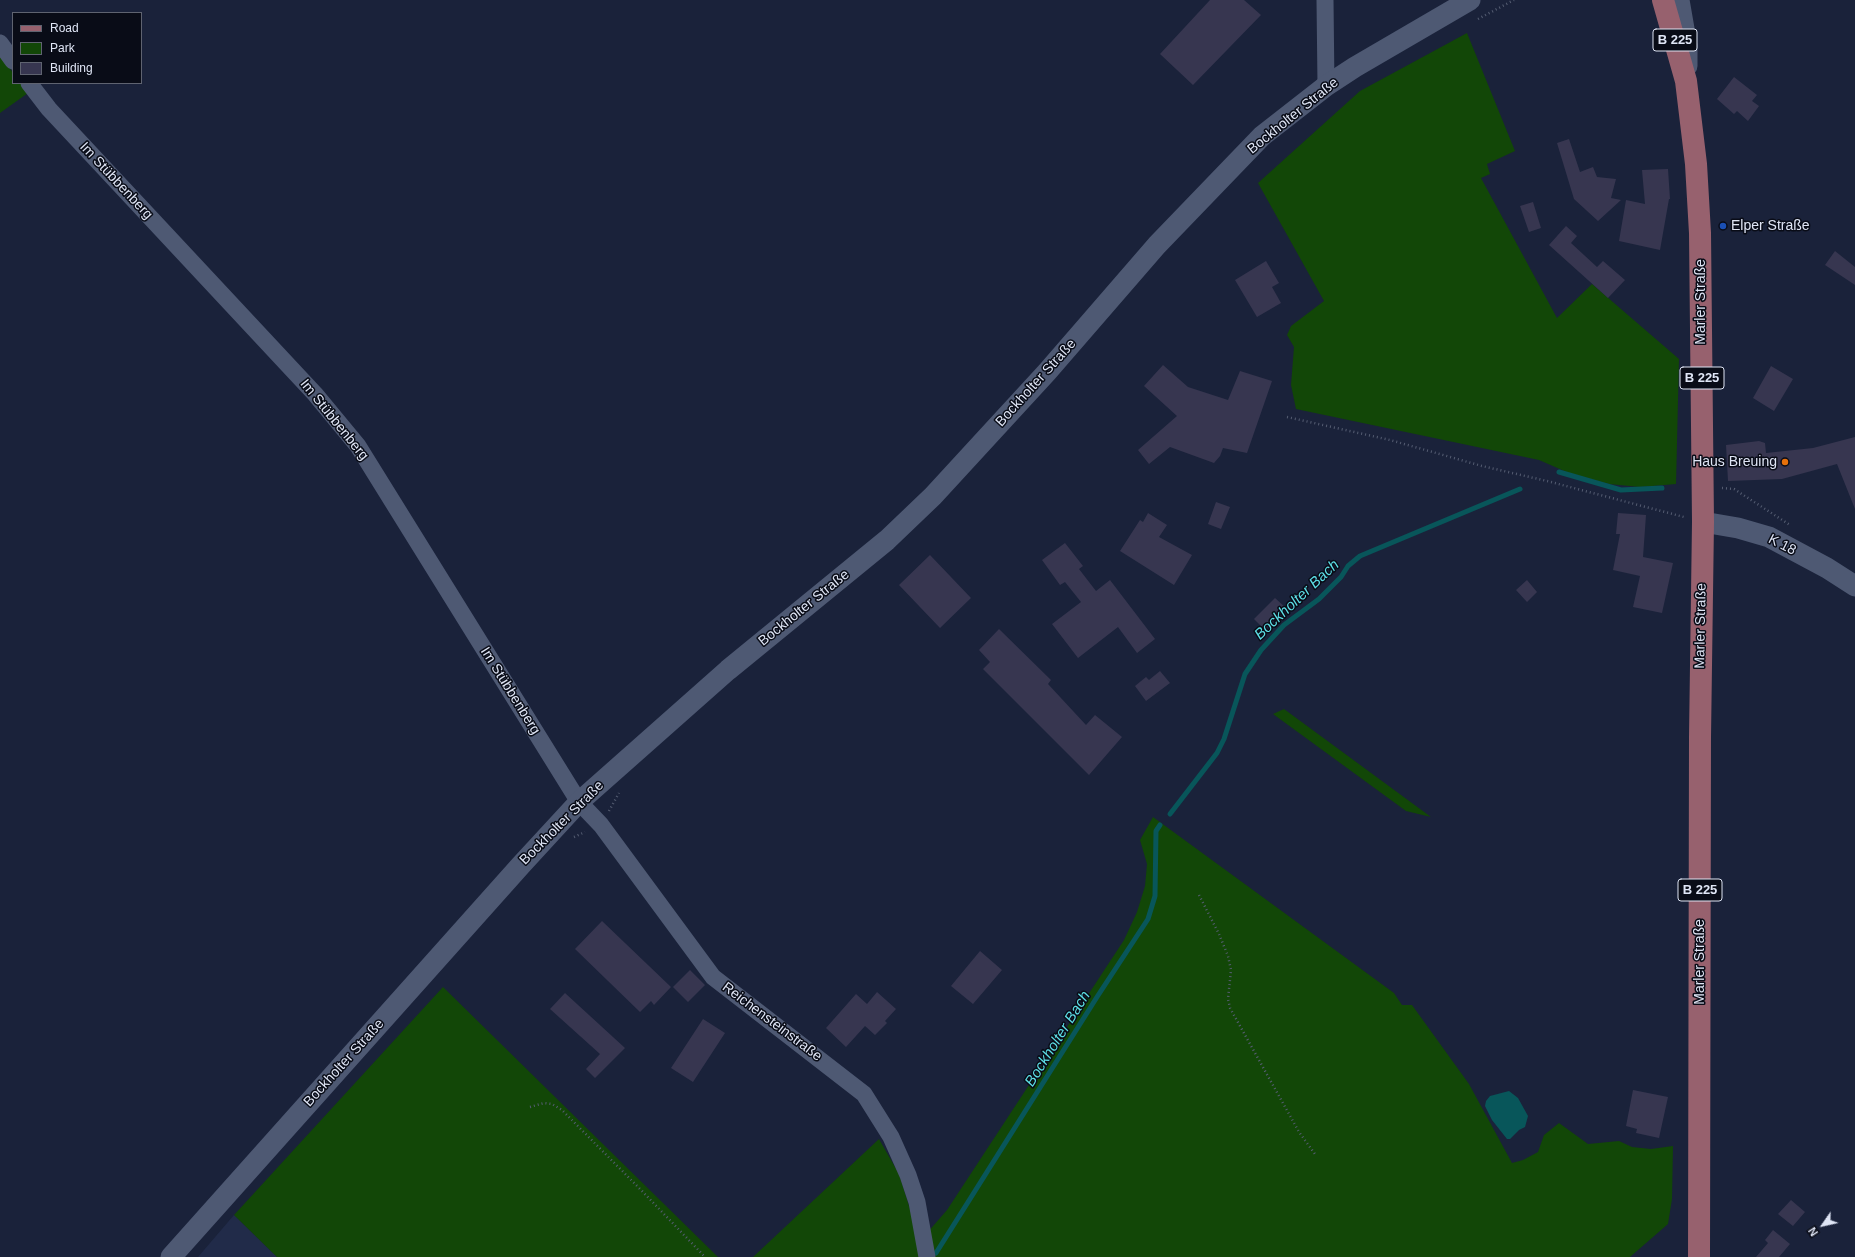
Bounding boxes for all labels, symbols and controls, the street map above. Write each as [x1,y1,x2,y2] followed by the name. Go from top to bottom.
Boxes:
[12,12,142,84] legend
[50,21,79,35] text: Road
[1653,29,1697,51] road number: B 225
[50,41,75,55] text: Park
[50,61,93,75] text: Building
[1244,74,1342,158] street label: Bockholter Straße
[76,139,156,223] street label: Im Stübbenberg
[1731,218,1810,234] place label: Elper Straße
[1718,221,1728,231] marker: Elper Straße
[1693,259,1709,345] street label: Marler Straße
[992,336,1080,430] street label: Bockholter Straße
[1680,367,1724,389] road number: B 225
[296,376,372,464] street label: Im Stübbenberg
[1692,454,1777,470] place label: Haus Breuing
[1780,457,1790,467] marker: Haus Breuing
[1765,531,1799,559] street label: K 18
[1251,556,1343,644] water label: Bockholter Bach
[755,566,853,650] street label: Bockholter Straße
[1692,583,1710,669] street label: Marler Straße
[476,644,544,738] street label: Im Stübbenberg
[516,777,608,869] street label: Bockholter Straße
[1678,879,1722,901] road number: B 225
[1692,919,1708,1005] street label: Marler Straße
[719,979,825,1065] street label: Reichensteinstraße
[1021,988,1095,1090] water label: Bockholter Bach
[300,1016,388,1110] street label: Bockholter Straße
[1803,1205,1843,1245] north arrow
[1806,1225,1820,1238] text: N

